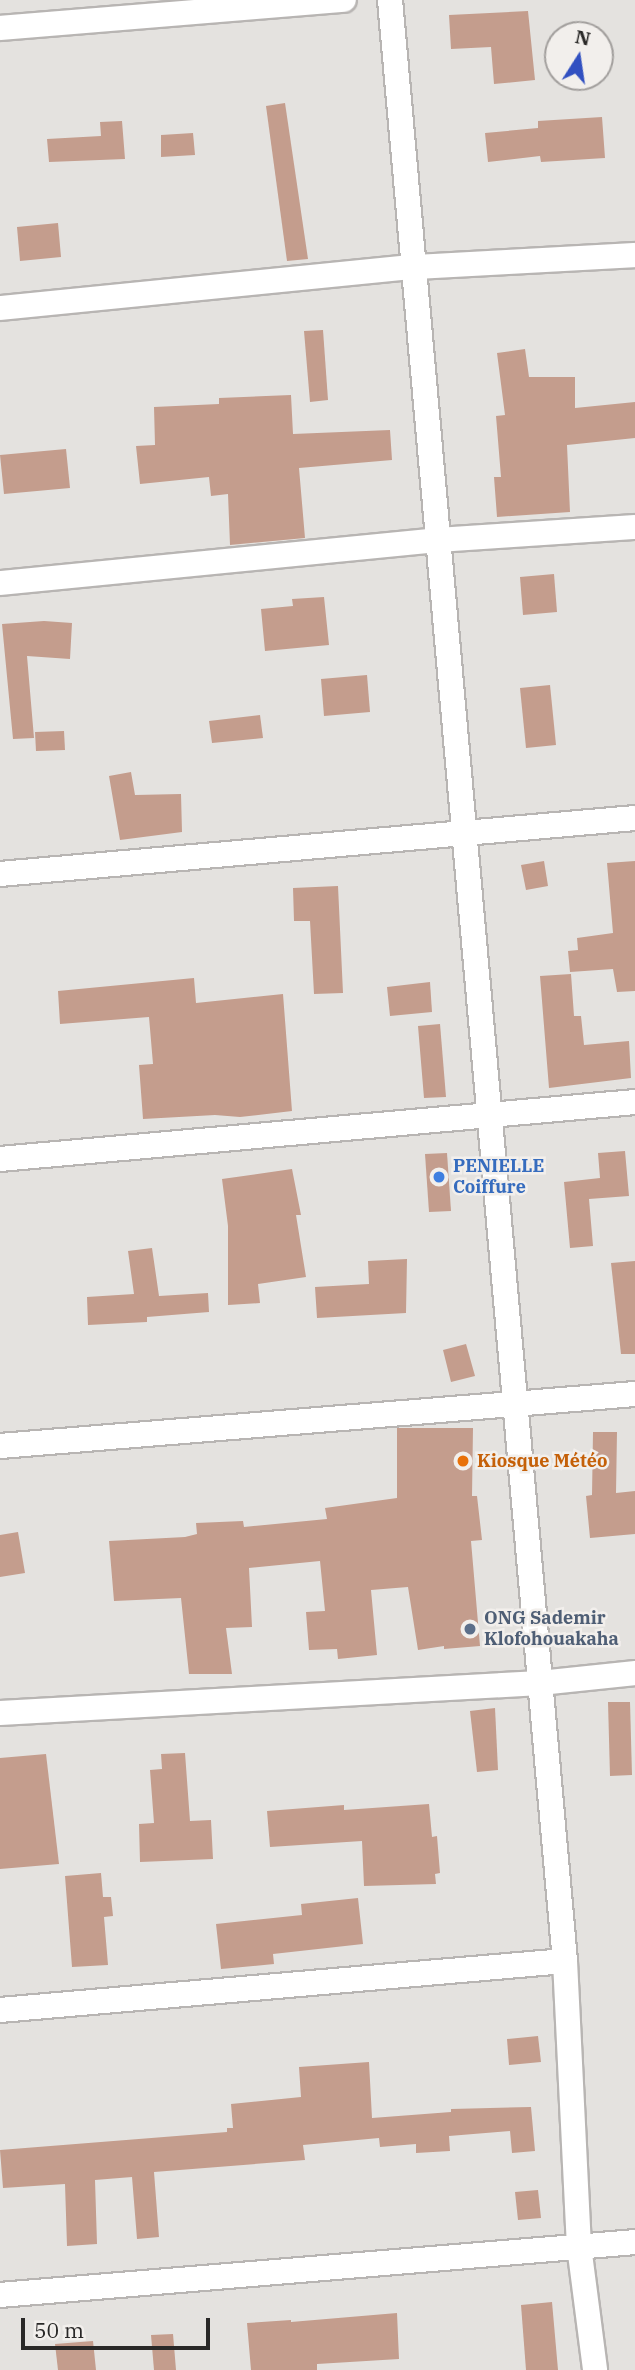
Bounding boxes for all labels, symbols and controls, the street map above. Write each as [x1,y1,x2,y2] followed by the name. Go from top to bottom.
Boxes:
[544,21,614,91] north arrow
[573,24,593,51] text: N
[453,1156,544,1198] place label: PENIELLE Coiffure
[431,1169,447,1185] marker: PENIELLE Coiffure
[477,1450,607,1472] place label: Kiosque Météo
[455,1453,471,1469] marker: Kiosque Météo
[484,1608,619,1650] place label: ONG Sademir Klofohouakaha
[462,1621,478,1637] marker: ONG Sademir Klofohouakaha
[24,2304,214,2348] scale bar
[34,2316,84,2344] text: 50 m

